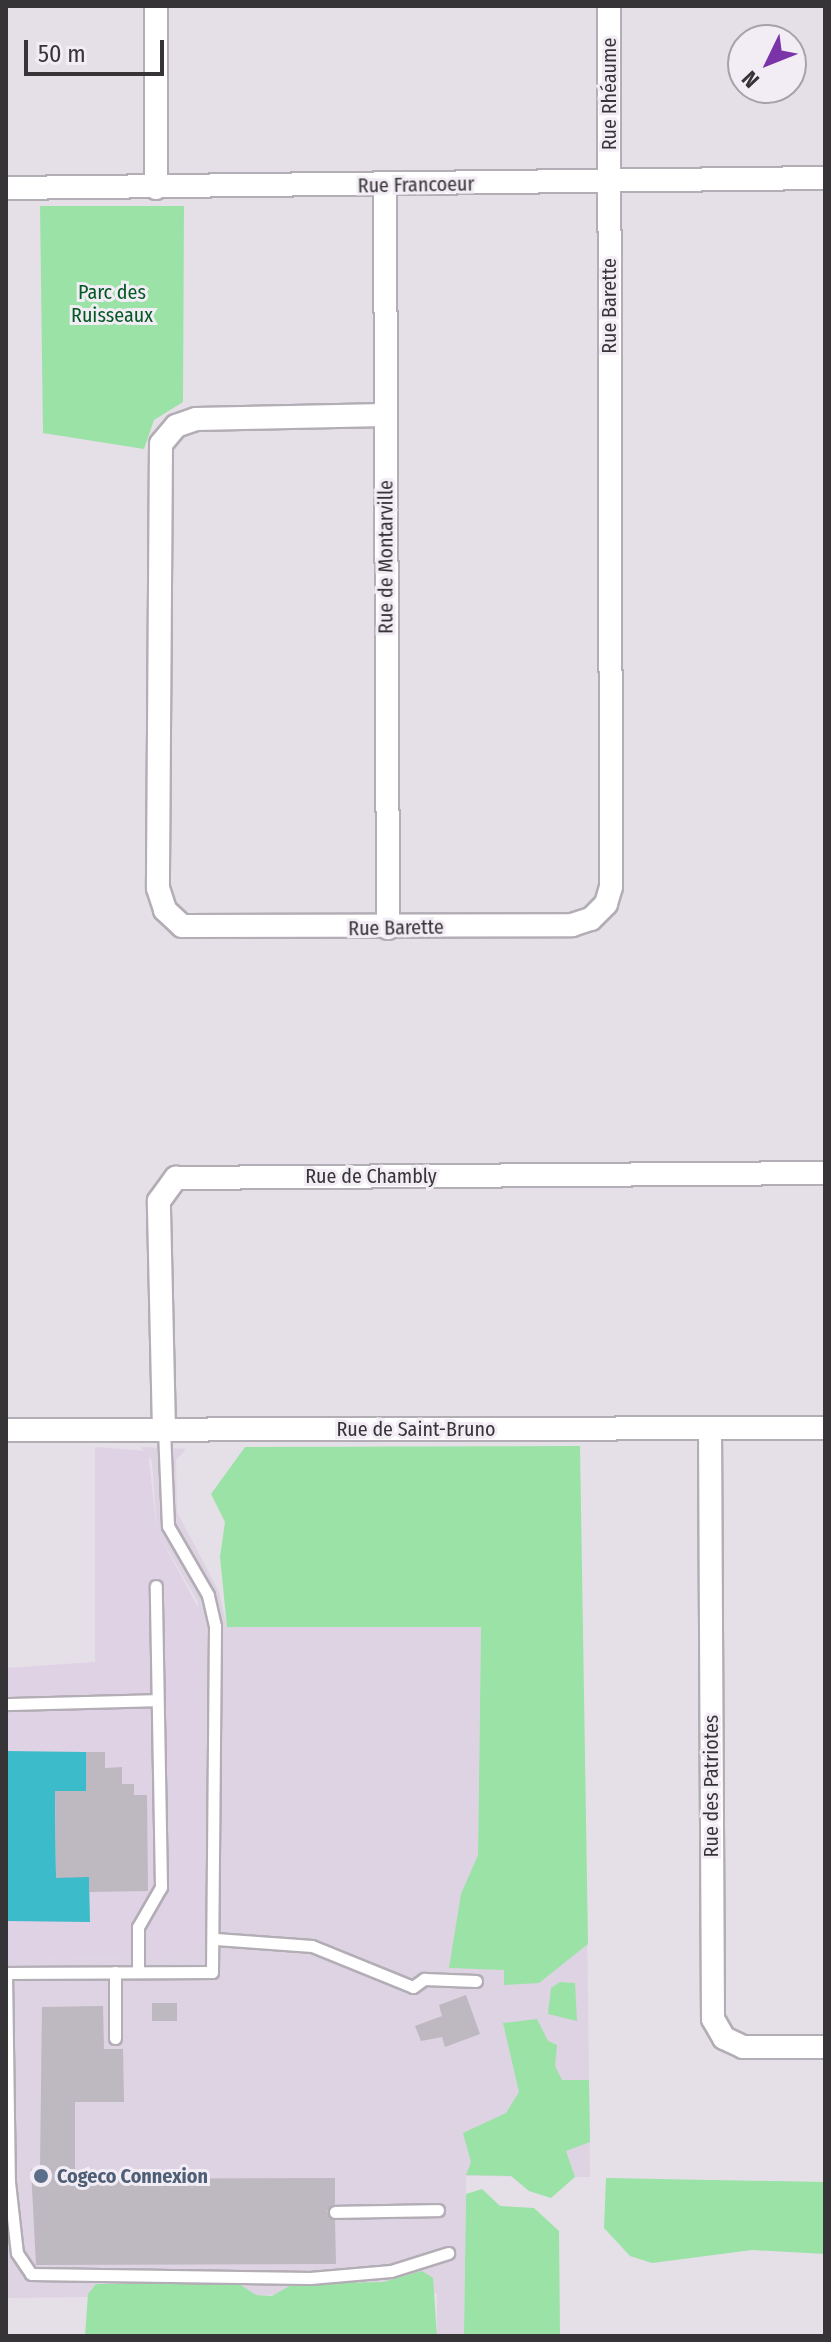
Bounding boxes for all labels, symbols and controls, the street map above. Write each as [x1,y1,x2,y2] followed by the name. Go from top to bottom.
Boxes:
[28,24,168,74] scale bar
[727,24,807,104] north arrow
[597,38,621,150] street label: Rue Rhéaume
[38,40,86,68] text: 50 m
[736,65,765,93] text: N
[357,172,475,198] street label: Rue Francoeur
[597,258,621,354] street label: Rue Barette
[71,281,153,328] park label: Parc des Ruisseaux
[374,480,398,634] street label: Rue de Montarville
[348,915,444,941] street label: Rue Barette
[305,1164,437,1188] street label: Rue de Chambly
[336,1417,496,1441] street label: Rue de Saint-Bruno
[699,1715,723,1857] street label: Rue des Patriotes
[57,2164,208,2188] place label: Cogeco Connexion
[32,2167,50,2185] marker: Cogeco Connexion

